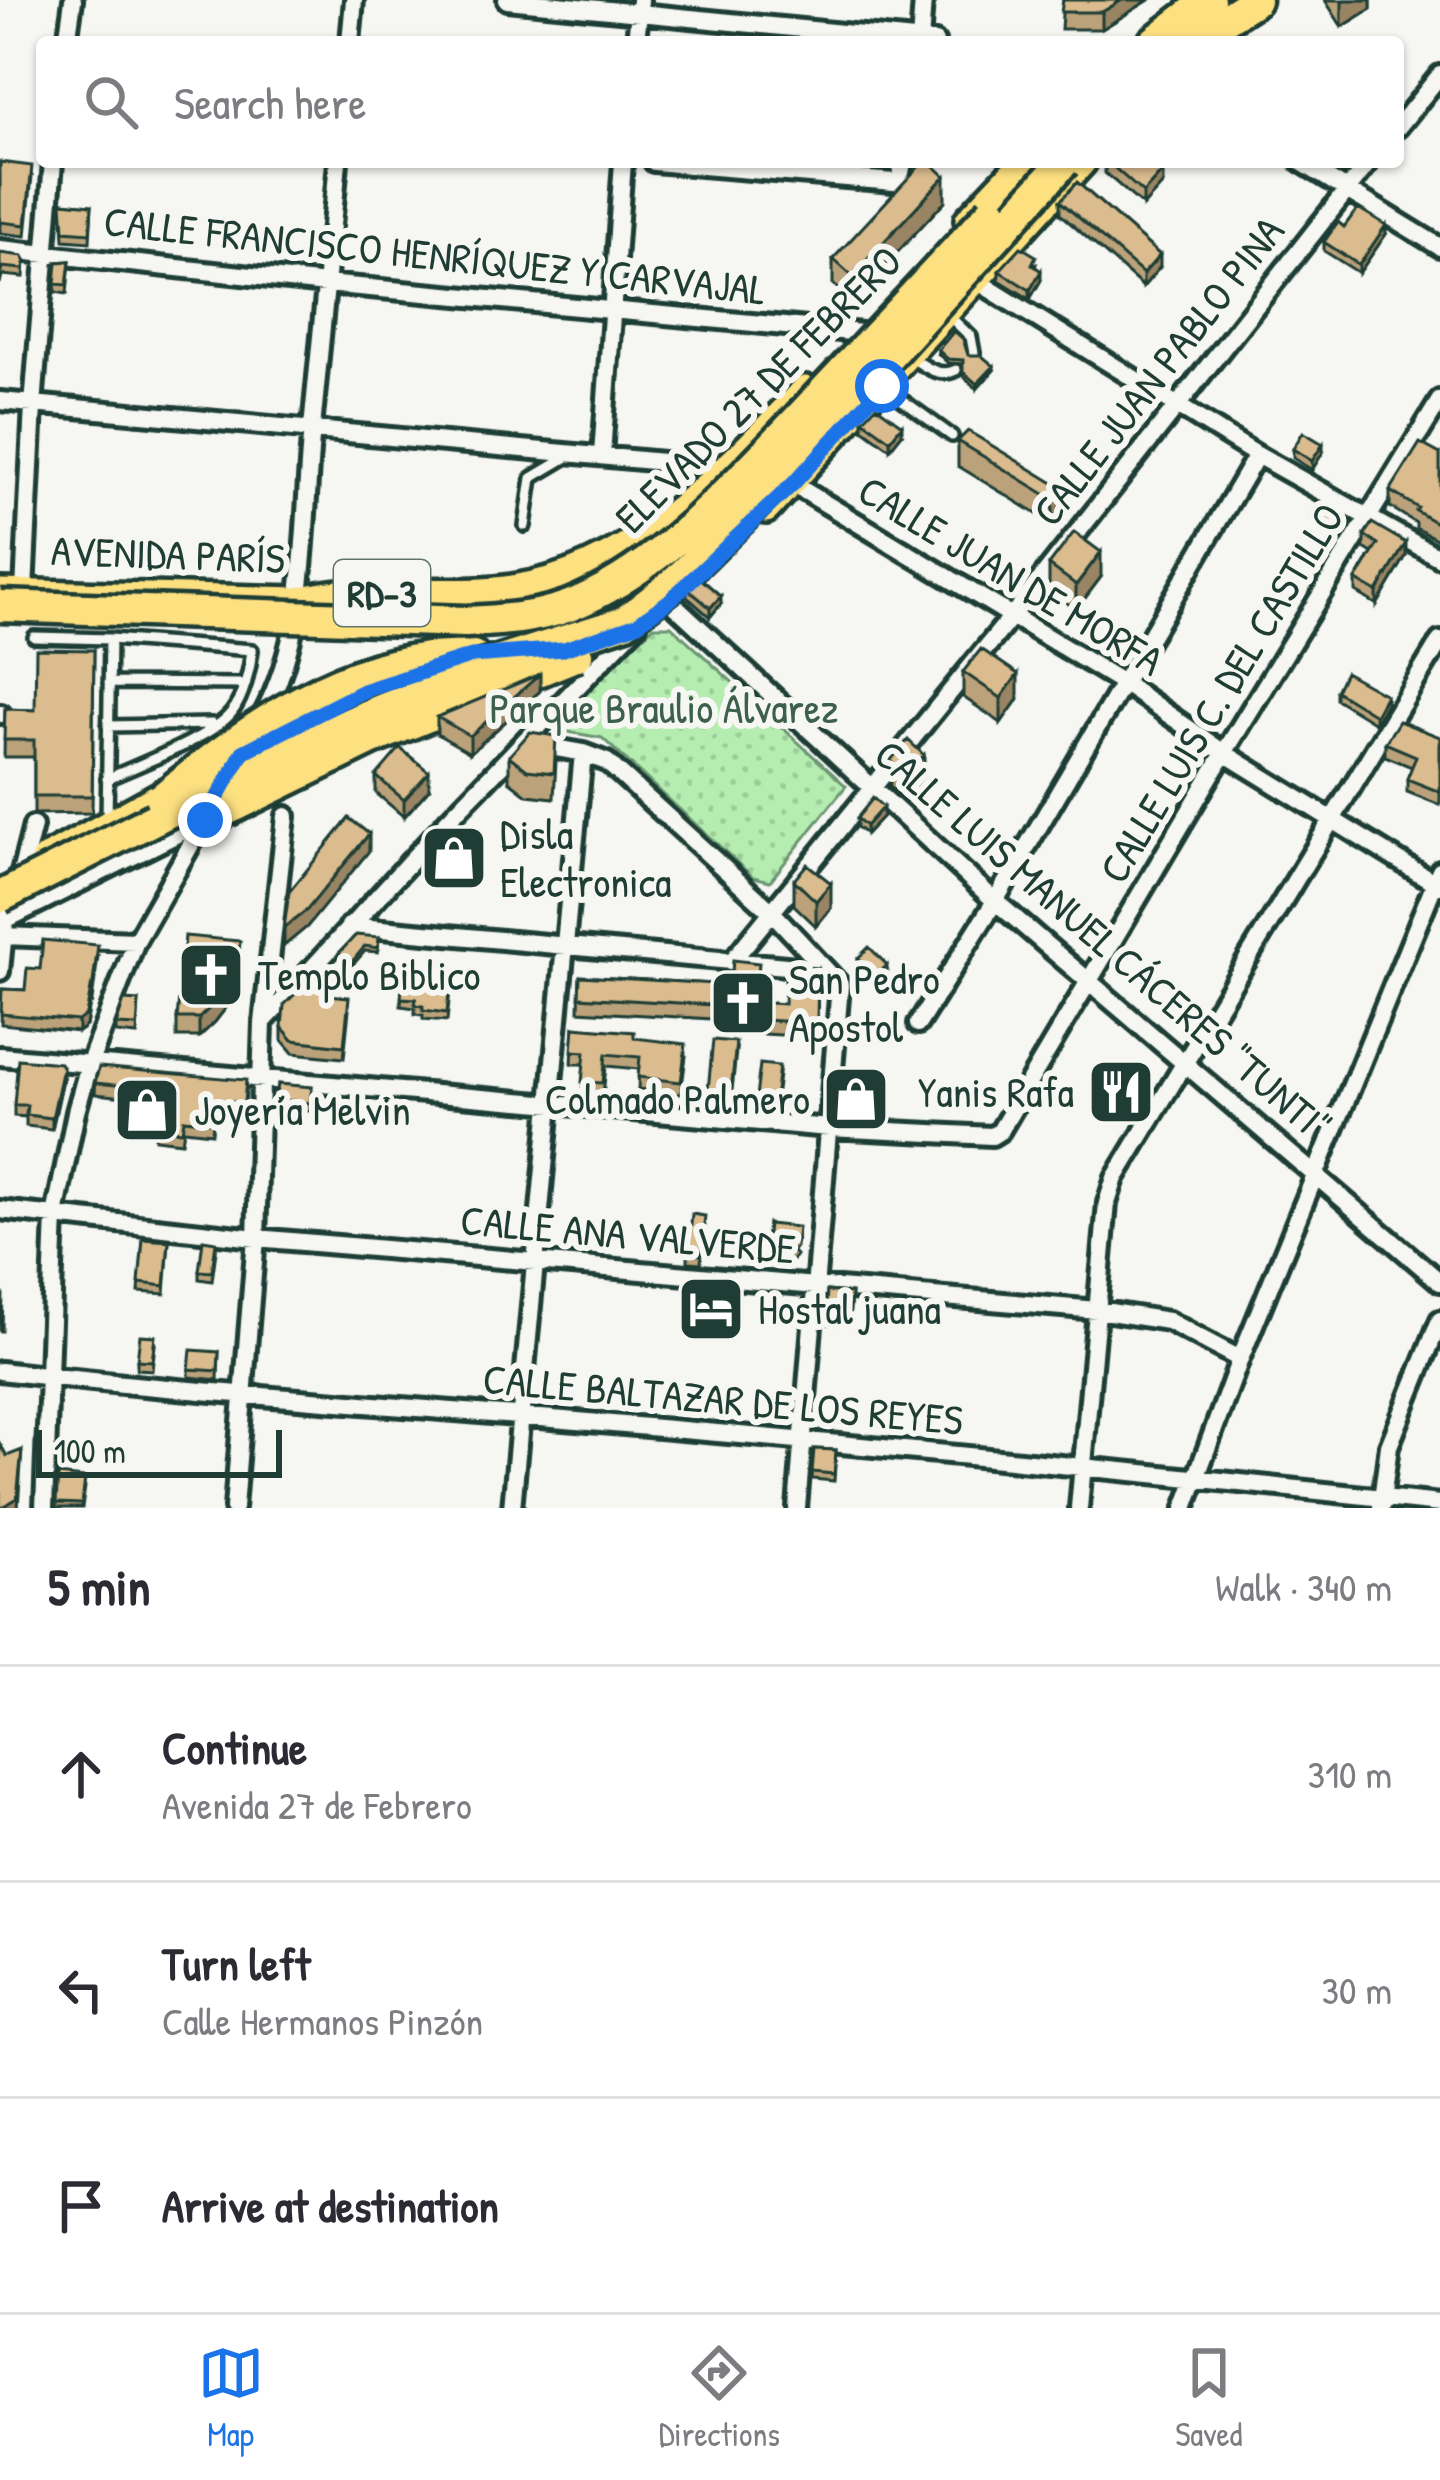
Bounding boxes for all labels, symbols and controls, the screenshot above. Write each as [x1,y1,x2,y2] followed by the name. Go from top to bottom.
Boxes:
[36,36,1404,168] search box
[78,69,144,135] icon: search
[174,72,366,133] text: Search here
[101,191,769,318] street label: CALLE FRANCISCO HENRÍQUEZ Y CARVAJAL
[1019,204,1296,537] street label: CALLE JUAN PABLO PINA
[602,233,913,544] street label: ELEVADO 27 DE FEBRERO
[855,359,909,413] route start
[848,461,1174,688] street label: CALLE JUAN DE MORFA
[1085,493,1356,893] street label: CALLE LUIS C. DEL CASTILLO
[50,521,286,586] street label: AVENIDA PARÍS
[334,560,430,626] road number: RD-3
[489,679,839,736] park label: Parque Braulio Álvarez
[863,726,1344,1154] street label: CALLE LUIS MANUEL CÁCERES "TUNTI"
[178,793,232,847] route end
[500,805,671,910] place label: Disla Electronica
[419,823,489,893] shop icon: Disla Electronica
[176,940,246,1010] church icon: Templo Biblico
[258,946,480,1003] place label: Templo Biblico
[789,950,940,1055] place label: San Pedro Apostol
[708,968,778,1038] church icon: San Pedro Apostol
[1086,1057,1156,1127] restaurant icon: Yanis Rafa
[918,1063,1074,1120] place label: Yanis Rafa
[821,1064,891,1134] shop icon: Colmado Palmero
[545,1070,810,1127] place label: Colmado Palmero
[112,1075,182,1145] shop icon: Joyería Melvin
[194,1081,411,1138] place label: Joyería Melvin
[458,1190,798,1277] street label: CALLE ANA VALVERDE
[676,1274,746,1344] hotel icon: Hostal juana
[758,1280,941,1337] place label: Hostal juana
[481,1349,965,1448] street label: CALLE BALTAZAR DE LOS REYES
[36,1424,282,1477] scale bar
[54,1429,126,1473] text: 100 m
[48,1552,150,1621] text: 5 min
[1215,1560,1392,1613] text: Walk · 340 m
[162,1717,307,1778] text: Continue
[48,1741,114,1807] icon: ahead
[1307,1747,1392,1800] text: 310 m
[162,1778,472,1831] text: Avenida 27 de Febrero
[162,1933,311,1994] text: Turn left
[48,1957,114,2023] icon: left
[1322,1963,1392,2016] text: 30 m
[162,1994,483,2047] text: Calle Hermanos Pinzón
[48,2173,114,2239] icon: arrive
[162,2175,499,2236] text: Arrive at destination
[198,2340,264,2456] tab: Map
[659,2340,780,2456] tab: Directions
[1175,2340,1242,2456] tab: Saved

